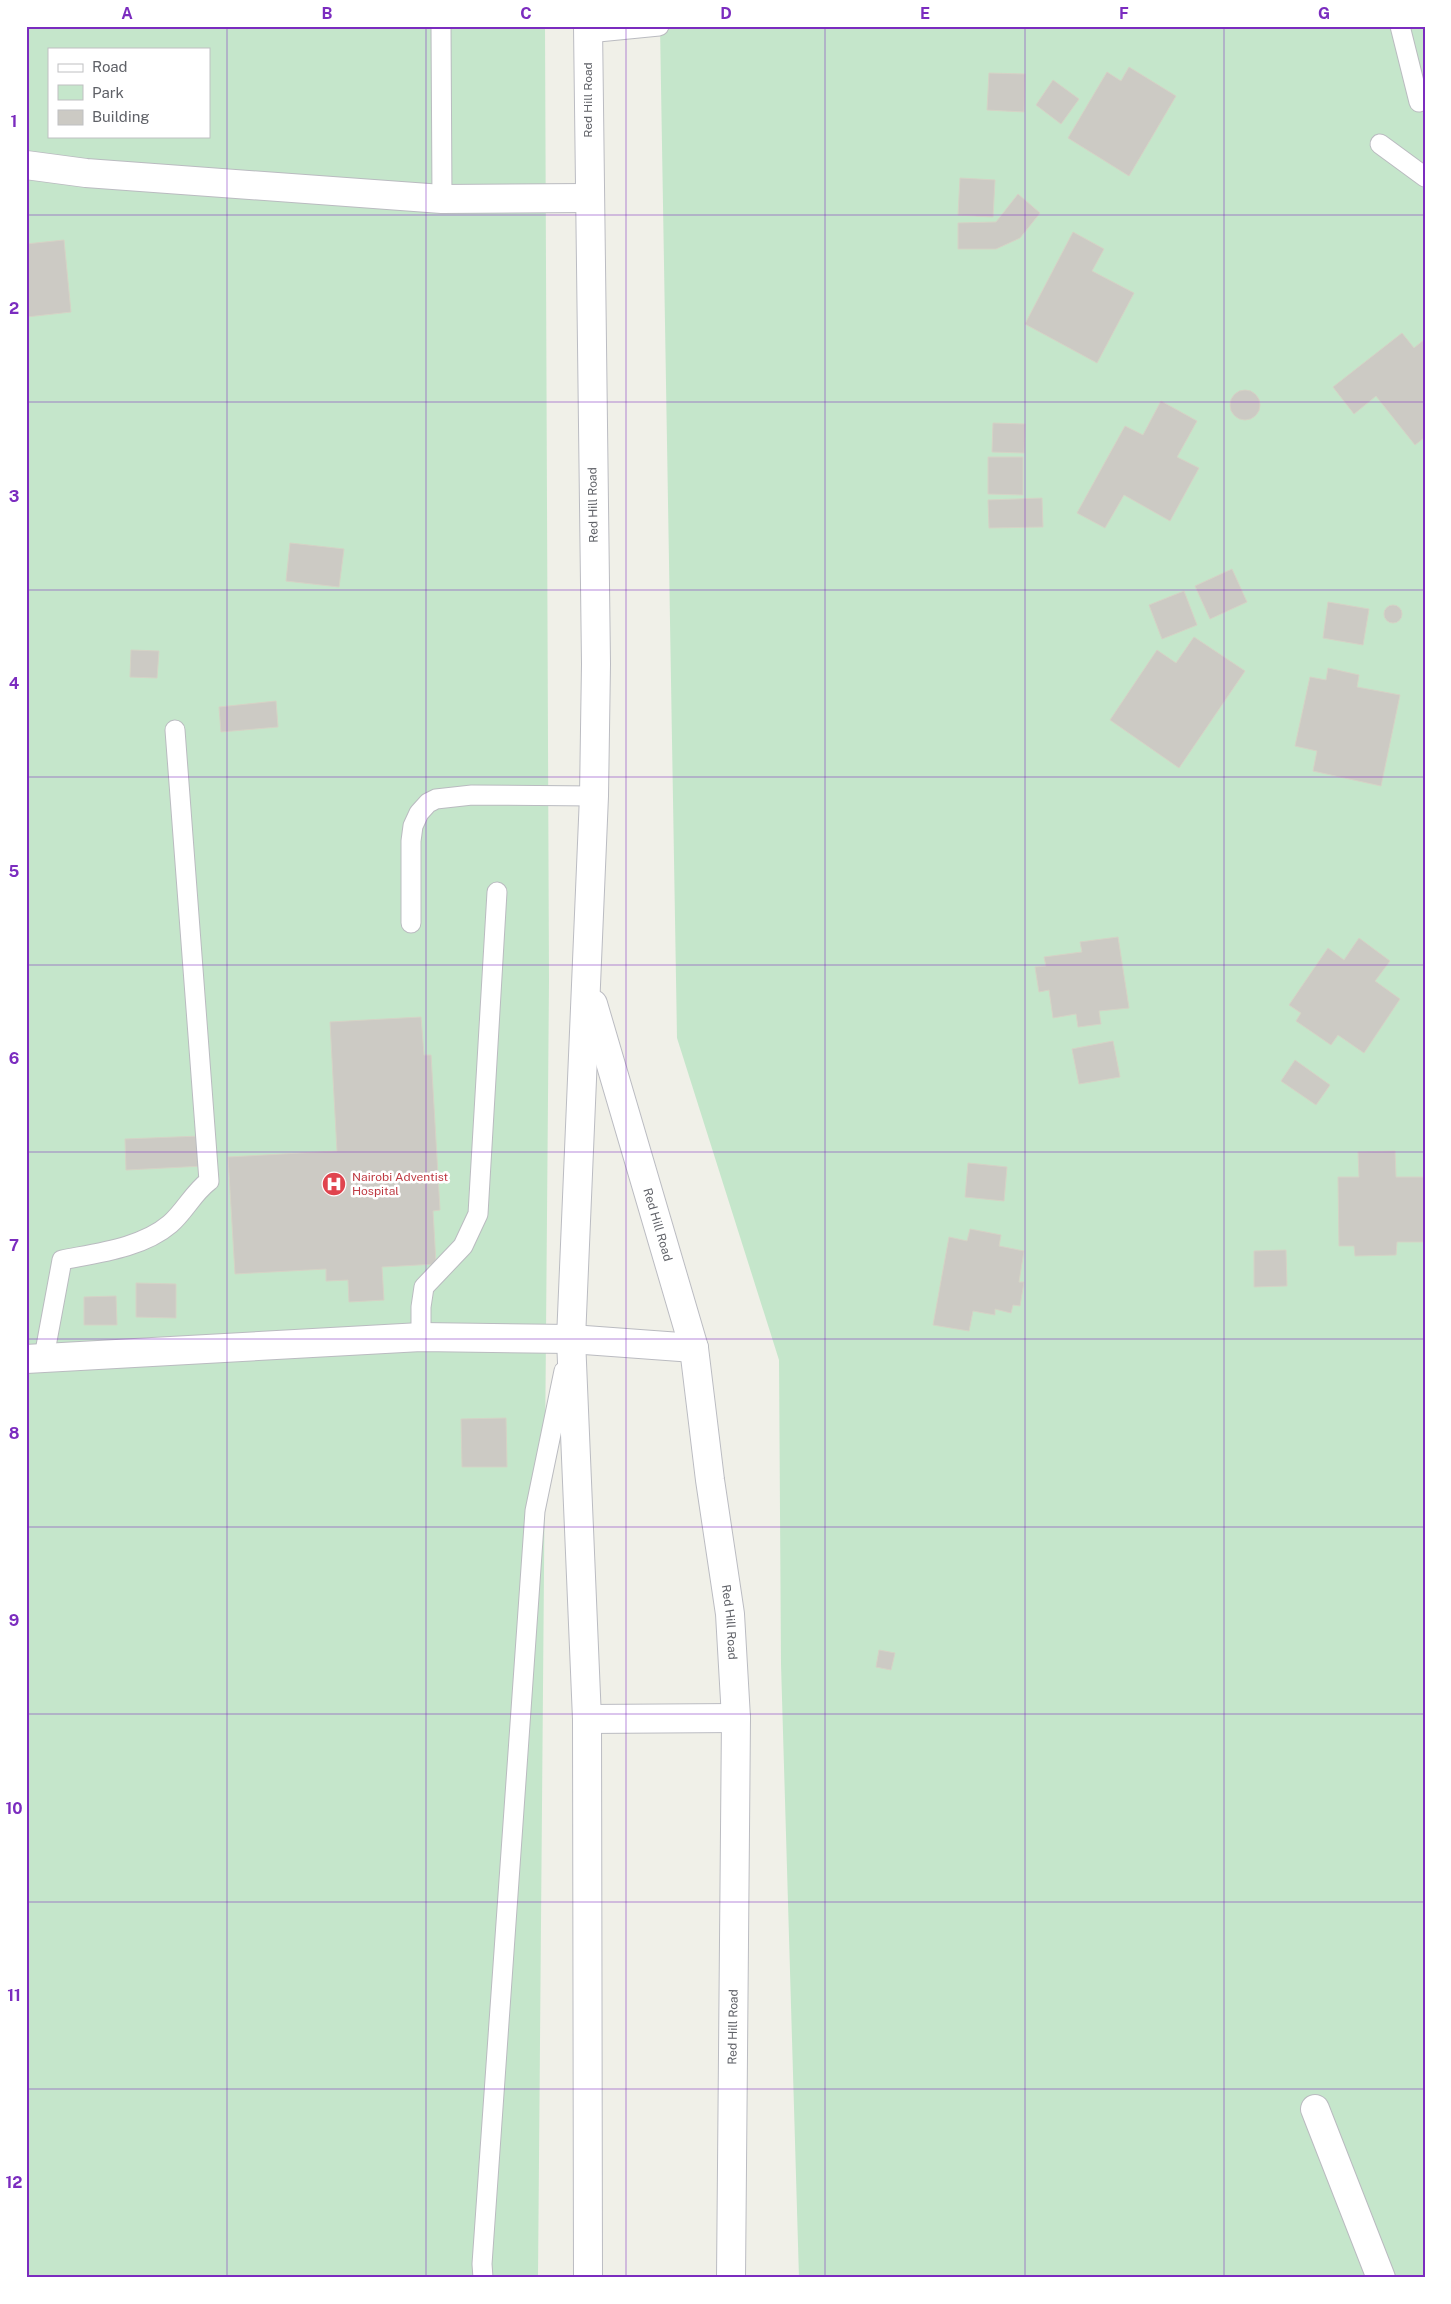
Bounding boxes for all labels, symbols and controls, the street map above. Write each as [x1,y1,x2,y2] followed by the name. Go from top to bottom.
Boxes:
[121,4,133,23] text: A
[322,4,333,23] text: B
[520,4,532,23] text: C
[720,4,732,23] text: D
[920,4,930,23] text: E
[1119,4,1129,23] text: F
[1318,4,1330,23] text: G
[48,48,210,138] legend
[92,58,128,75] text: Road
[581,62,595,138] street label: Red Hill Road
[92,84,124,101] text: Park
[92,108,150,125] text: Building
[11,112,17,131] text: 1
[9,299,19,318] text: 2
[585,467,601,543] street label: Red Hill Road
[9,487,19,506] text: 3
[9,674,20,693] text: 4
[9,862,20,881] text: 5
[9,1049,19,1068] text: 6
[352,1170,449,1198] place label: Nairobi Adventist Hospital
[321,1171,347,1197] hospital icon: Nairobi Adventist Hospital
[640,1186,675,1263] street label: Red Hill Road
[9,1236,19,1255] text: 7
[9,1424,20,1443] text: 8
[719,1584,740,1660] street label: Red Hill Road
[9,1611,19,1630] text: 9
[5,1799,23,1818] text: 10
[7,1986,21,2005] text: 11
[725,1989,741,2065] street label: Red Hill Road
[5,2173,23,2192] text: 12

